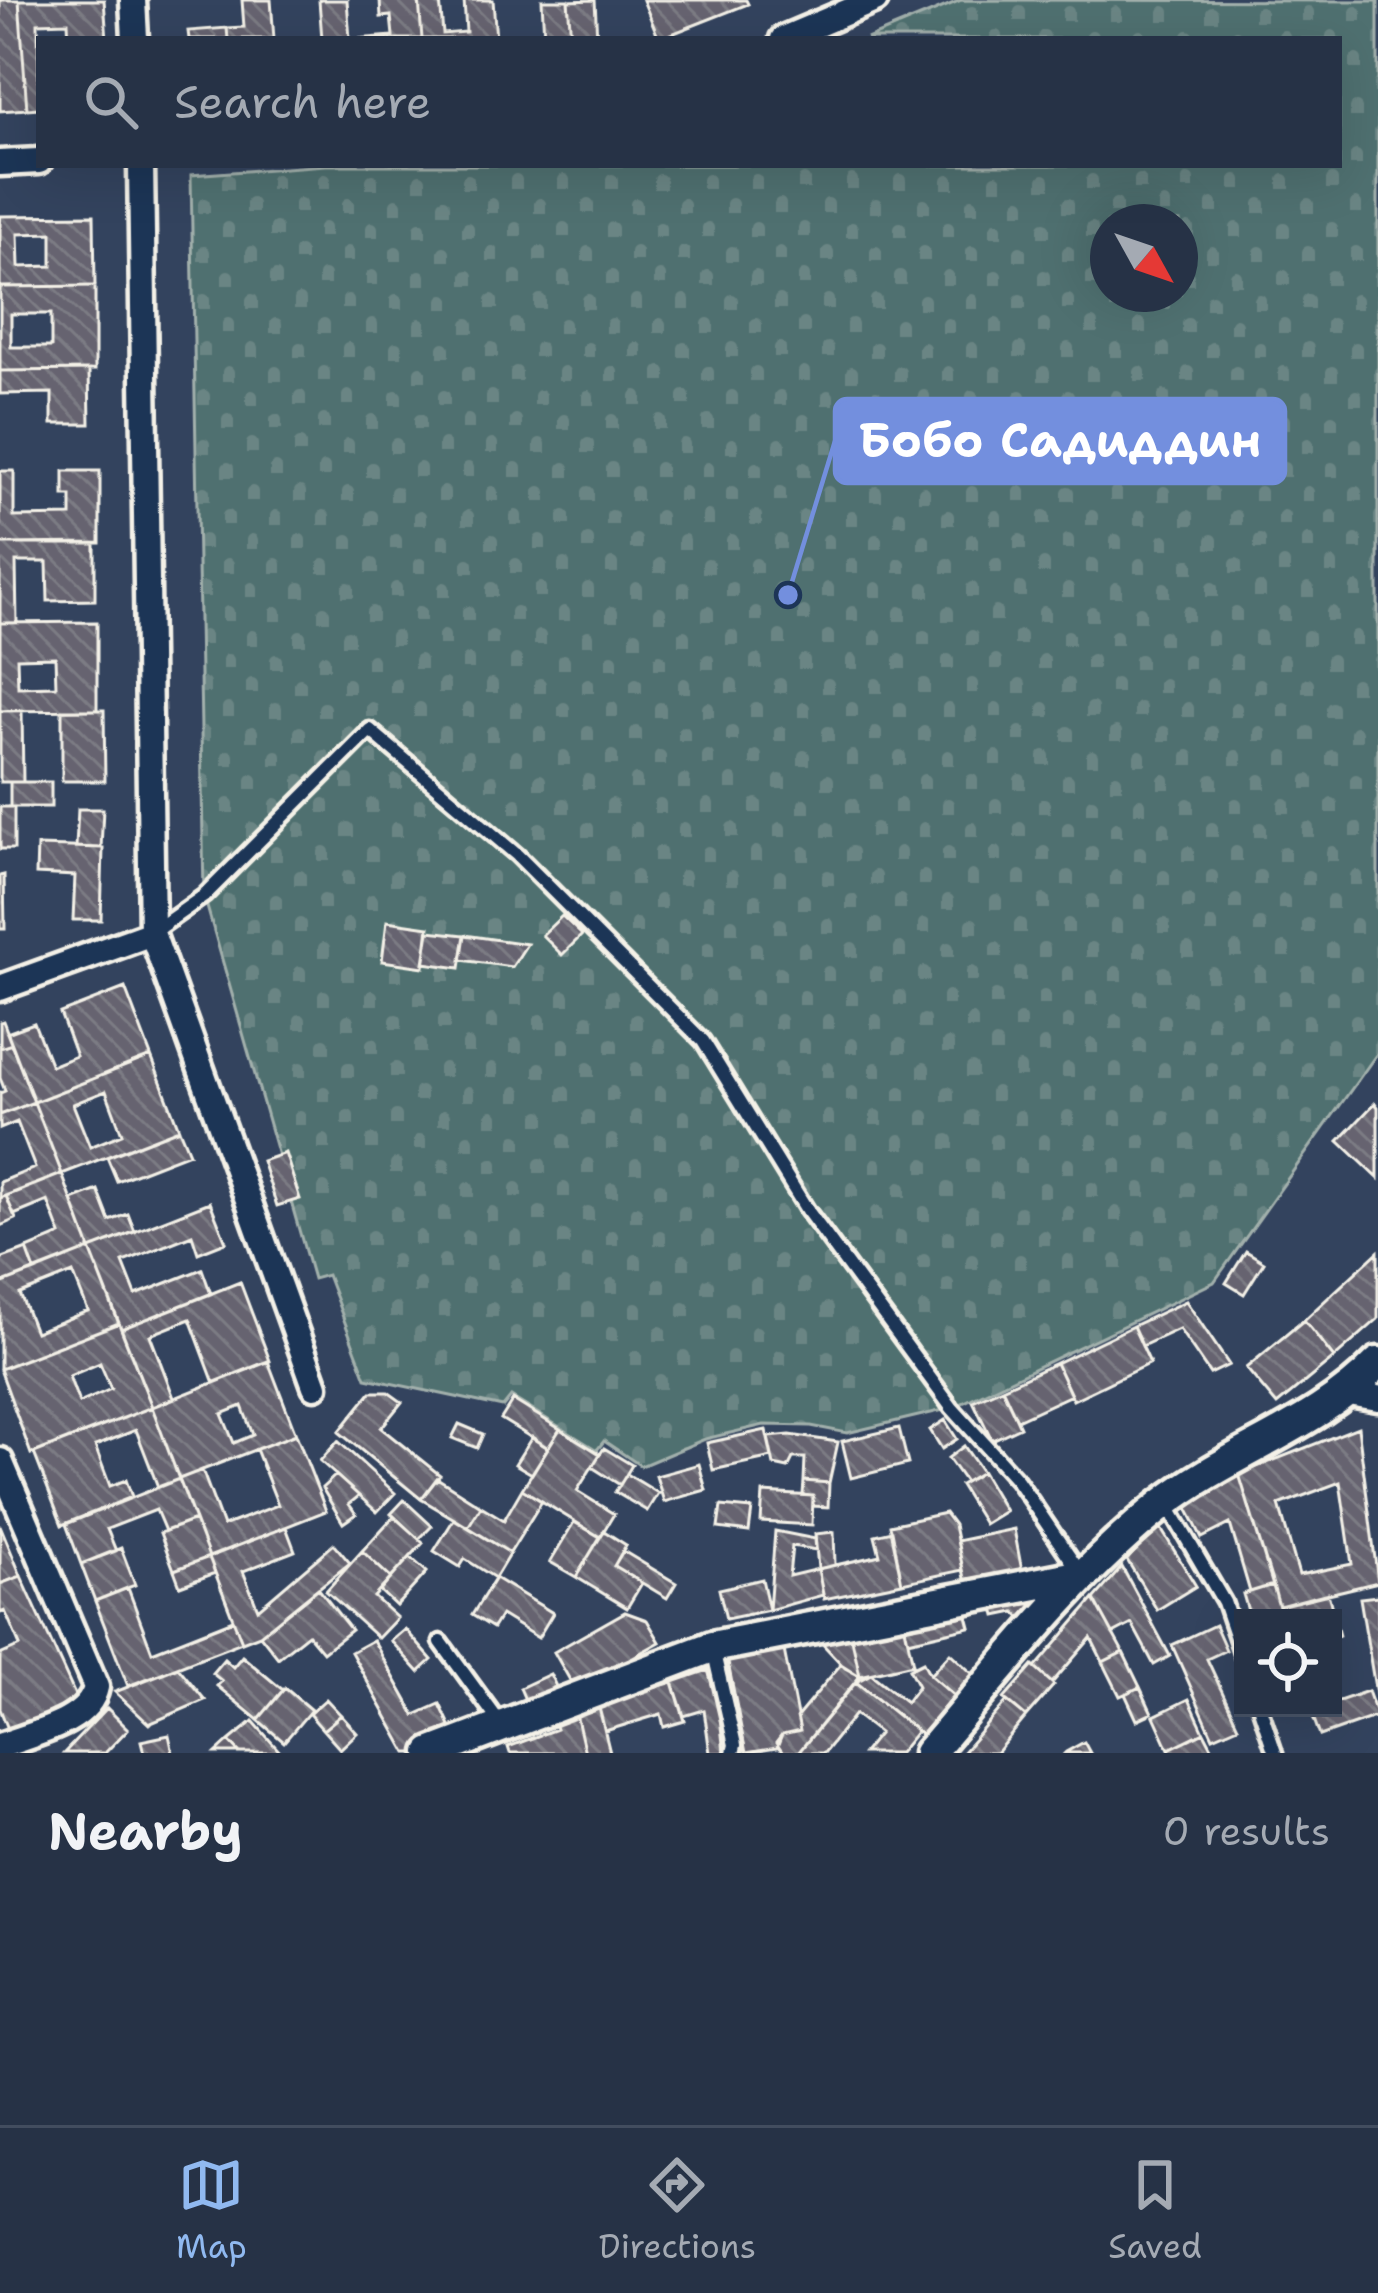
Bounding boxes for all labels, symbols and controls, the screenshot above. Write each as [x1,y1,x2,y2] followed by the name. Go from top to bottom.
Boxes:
[36,36,1342,168] search box
[78,69,144,135] icon: search
[174,72,431,132] text: Search here
[1090,204,1198,312] north arrow
[835,399,1285,483] callout: Бобо Садиддин
[859,408,1261,472] text: Бобо Садиддин
[1234,1609,1342,1717] map controls
[1234,1609,1342,1717] button: locate
[48,1797,243,1865] text: Nearby
[1163,1805,1330,1857] text: 0 results
[176,2152,247,2269] tab: Map
[599,2152,756,2269] tab: Directions
[1108,2152,1202,2269] tab: Saved

